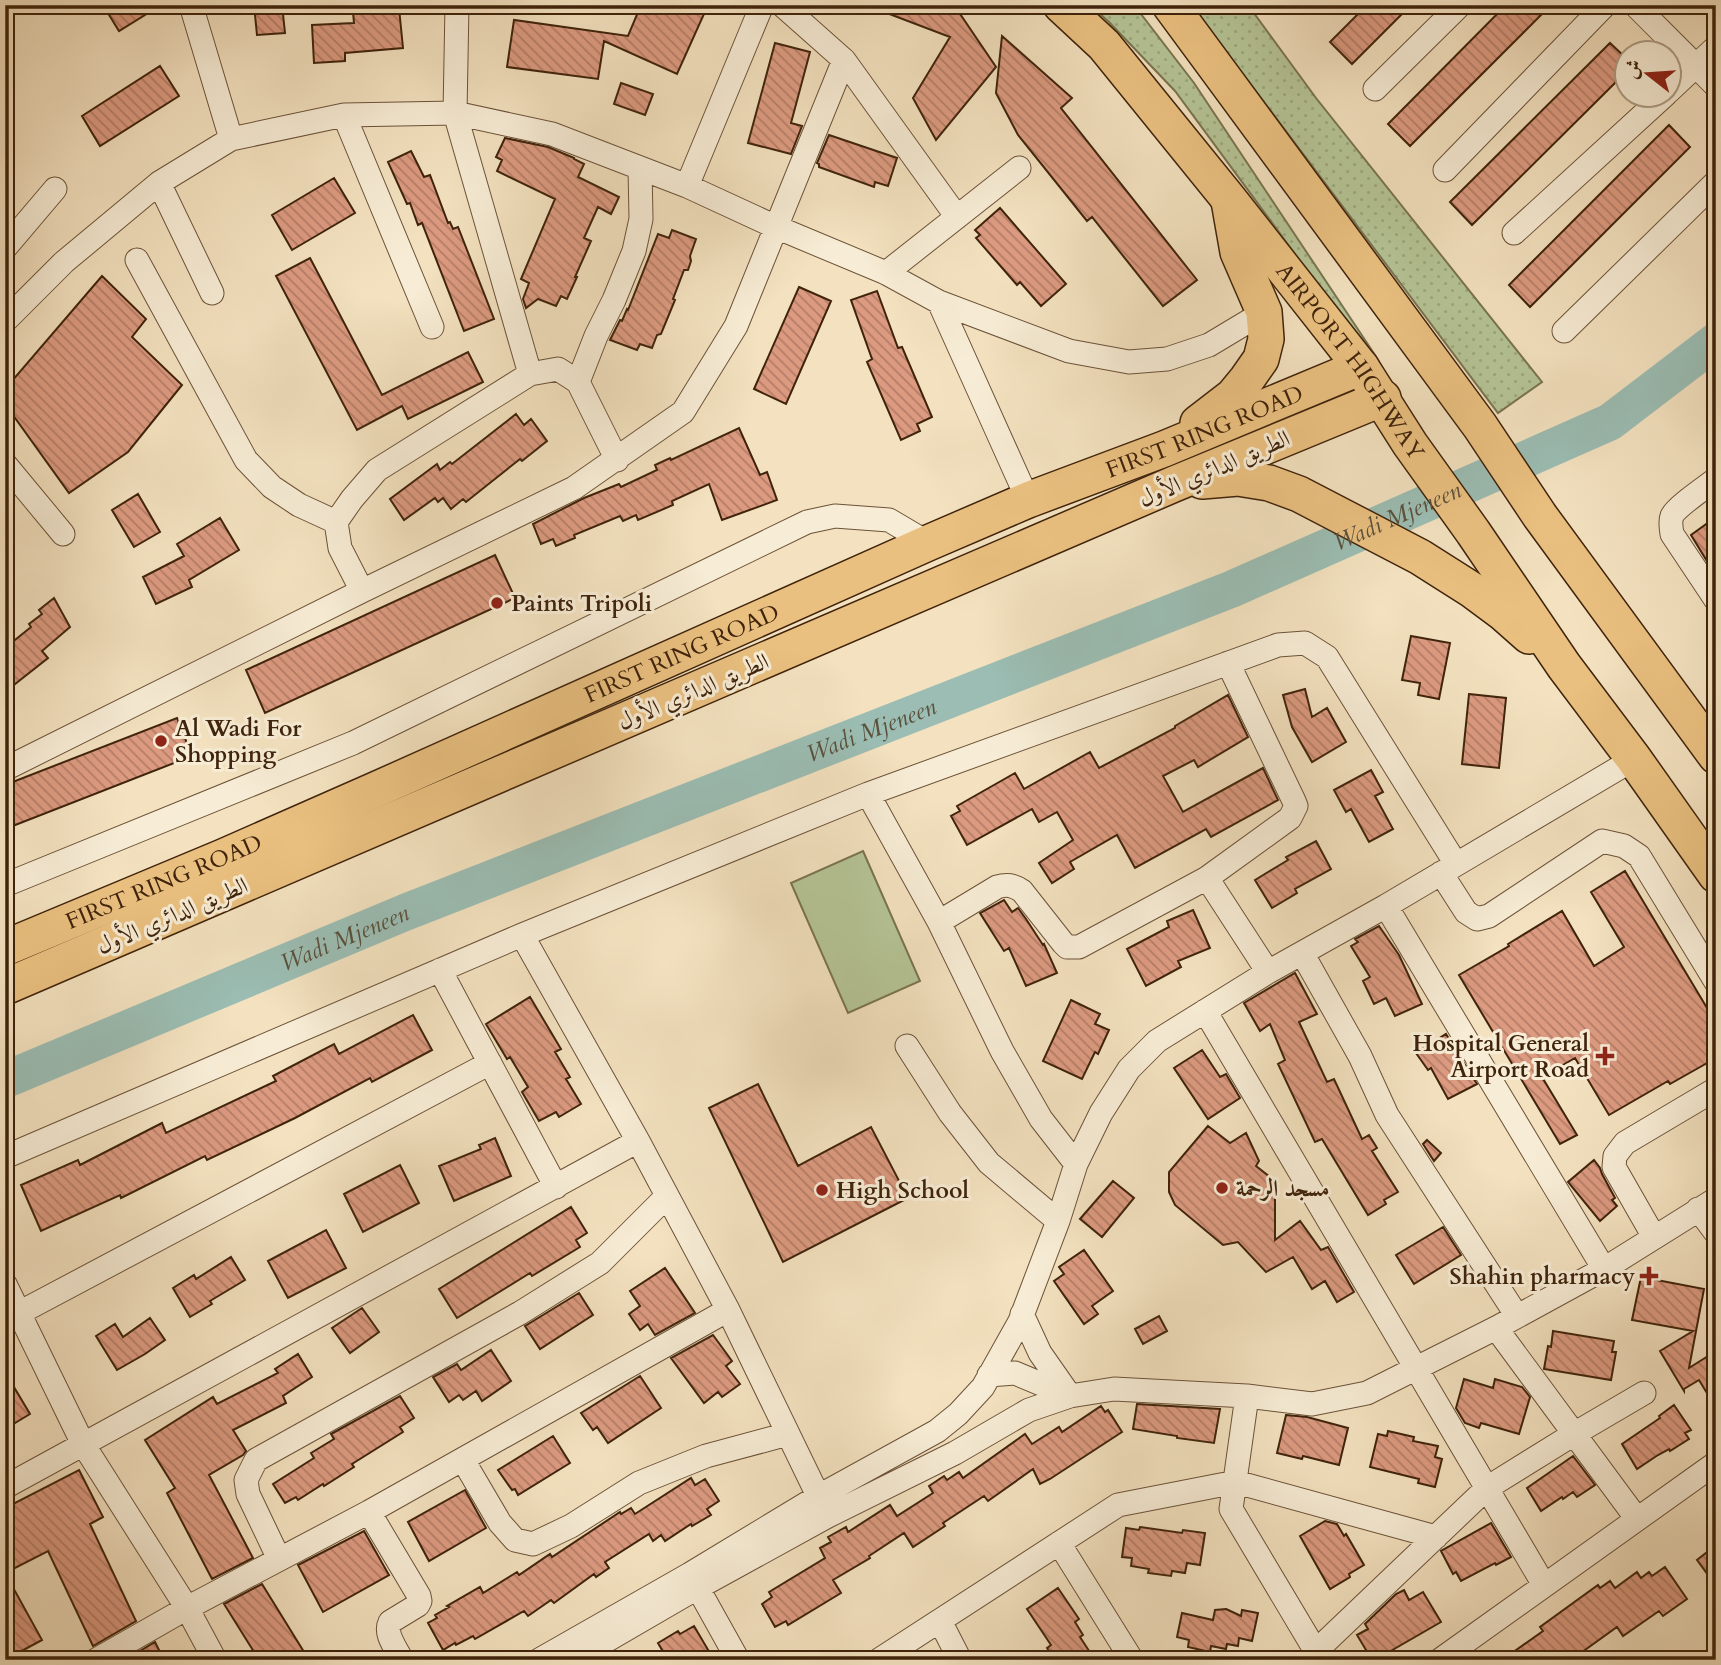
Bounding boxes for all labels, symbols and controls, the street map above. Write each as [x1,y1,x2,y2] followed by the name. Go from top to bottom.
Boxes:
[1612,38,1682,108] north arrow
[1618,57,1648,82] text: ش
[1269,257,1432,467] street label: AIRPORT HIGHWAY
[1101,378,1308,485] street label: FIRST RING ROAD
[1133,422,1296,517] street label: الطريق الدائري الأول
[1328,474,1467,559] water label: Wadi Mjeneen
[511,588,652,619] place label: Paints Tripoli
[489,595,505,611] marker: Paints Tripoli
[579,597,784,711] street label: FIRST RING ROAD
[612,645,775,740] street label: الطريق الدائري الأول
[801,690,941,771] water label: Wadi Mjeneen
[175,713,302,770] place label: Al Wadi For Shopping
[153,733,169,749] marker: Al Wadi For Shopping
[61,827,267,937] street label: FIRST RING ROAD
[91,869,254,964] street label: الطريق الدائري الأول
[275,896,414,980] water label: Wadi Mjeneen
[1412,1028,1589,1085] place label: Hospital General Airport Road
[1595,1046,1615,1066] marker: Hospital General Airport Road
[1236,1173,1330,1204] place label: مسجد الرحمة
[836,1175,969,1206] place label: High School
[1214,1180,1230,1196] marker: مسجد الرحمة
[814,1182,830,1198] marker: High School
[1450,1261,1635,1292] place label: Shahin pharmacy
[1641,1268,1657,1284] marker: Shahin pharmacy

